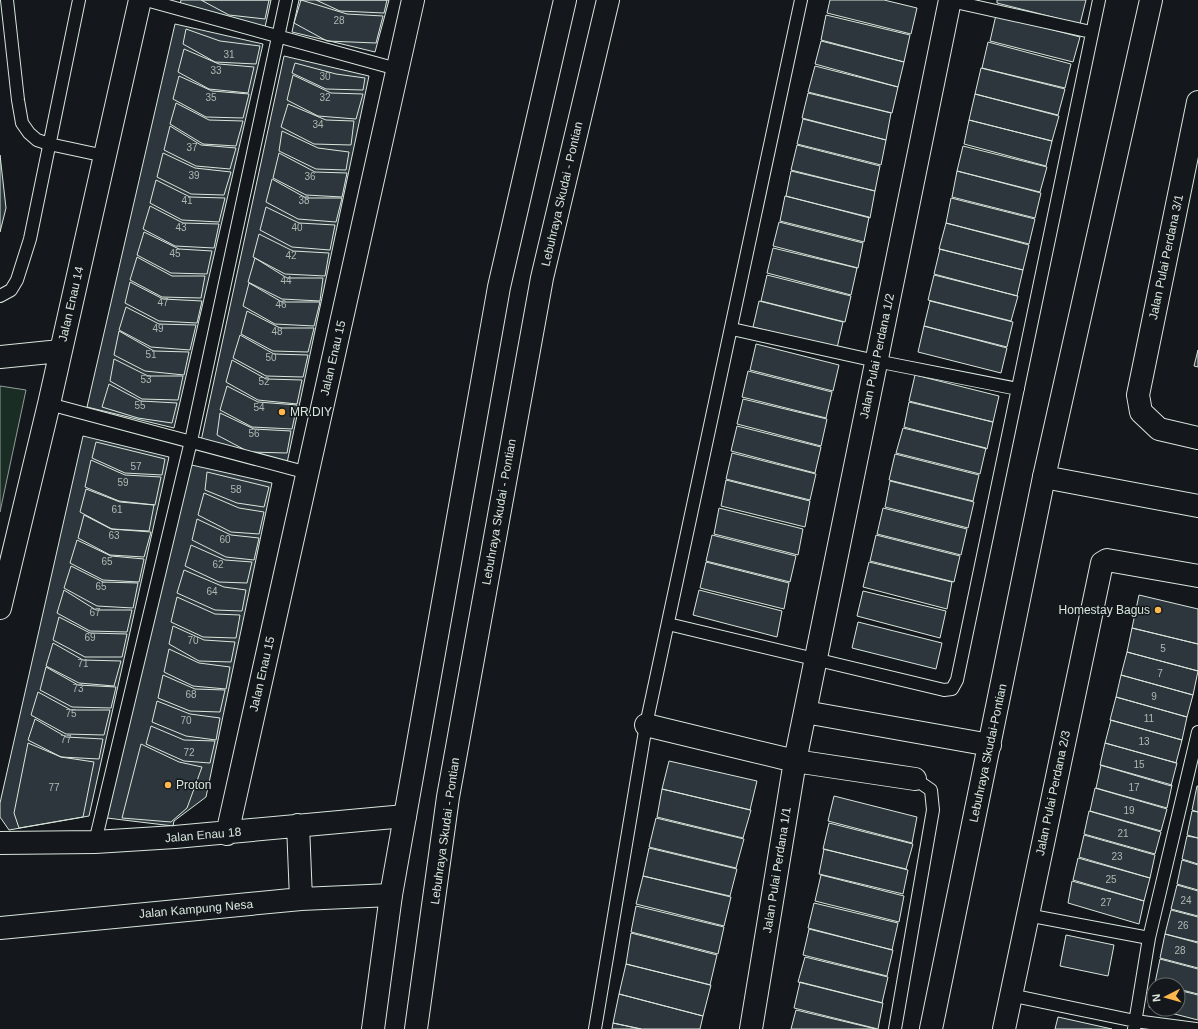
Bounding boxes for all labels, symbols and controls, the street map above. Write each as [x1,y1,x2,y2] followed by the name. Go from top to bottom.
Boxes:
[333,15,345,26] house number: 28
[223,49,235,60] house number: 31
[210,65,222,76] house number: 33
[319,71,331,82] house number: 30
[205,92,217,103] house number: 35
[319,92,331,103] house number: 32
[312,119,324,130] house number: 34
[539,120,585,268] street label: Lebuhraya Skudai - Pontian
[186,142,198,153] house number: 37
[188,170,200,181] house number: 39
[304,171,316,182] house number: 36
[1146,193,1186,321] street label: Jalan Pulai Perdana 3/1
[181,195,193,206] house number: 41
[298,195,310,206] house number: 38
[175,222,187,233] house number: 43
[291,222,303,233] house number: 40
[169,248,181,259] house number: 45
[285,250,297,261] house number: 42
[56,265,87,343] street label: Jalan Enau 14
[280,275,292,286] house number: 44
[857,292,897,420] street label: Jalan Pulai Perdana 1/2
[157,297,169,308] house number: 47
[275,299,287,310] house number: 46
[318,319,349,397] street label: Jalan Enau 15
[152,323,164,334] house number: 49
[271,326,283,337] house number: 48
[145,349,157,360] house number: 51
[265,352,277,363] house number: 50
[140,374,152,385] house number: 53
[258,376,270,387] house number: 52
[134,400,146,411] house number: 55
[253,402,265,413] house number: 54
[290,405,332,419] place label: MR.DIY
[277,407,287,417] marker: MR.DIY
[248,428,260,439] house number: 56
[479,438,519,586] street label: Lebuhraya Skudai - Pontian
[130,461,142,472] house number: 57
[117,477,129,488] house number: 59
[230,484,242,495] house number: 58
[111,504,123,515] house number: 61
[108,530,120,541] house number: 63
[219,534,231,545] house number: 60
[101,556,113,567] house number: 65
[212,559,224,570] house number: 62
[95,581,107,592] house number: 65
[206,586,218,597] house number: 64
[1059,603,1150,617] place label: Homestay Bagus
[1153,605,1163,615] marker: Homestay Bagus
[89,607,101,618] house number: 67
[84,632,96,643] house number: 69
[187,635,199,646] house number: 70
[247,635,278,713] street label: Jalan Enau 15
[1160,643,1166,654] house number: 5
[77,658,89,669] house number: 71
[1157,668,1163,679] house number: 7
[966,682,1010,824] street label: Lebuhraya Skudai-Pontian
[72,683,84,694] house number: 73
[185,689,197,700] house number: 68
[1151,691,1157,702] house number: 9
[65,708,77,719] house number: 75
[1144,713,1155,724] house number: 11
[180,715,192,726] house number: 70
[1033,729,1073,857] street label: Jalan Pulai Perdana 2/3
[60,734,72,745] house number: 77
[1138,736,1150,747] house number: 13
[183,747,195,758] house number: 72
[428,757,462,905] street label: Lebuhraya Skudai - Pontian
[1133,759,1145,770] house number: 15
[176,778,211,792] place label: Proton
[163,780,173,790] marker: Proton
[48,782,60,793] house number: 77
[1128,782,1140,793] house number: 17
[1123,805,1135,816] house number: 19
[760,806,794,934] street label: Jalan Pulai Perdana 1/1
[164,825,242,845] street label: Jalan Enau 18
[1117,828,1129,839] house number: 21
[1111,851,1123,862] house number: 23
[1105,874,1117,885] house number: 25
[1180,895,1192,906] house number: 24
[138,897,254,921] street label: Jalan Kampung Nesa
[1100,897,1112,908] house number: 27
[1177,920,1189,931] house number: 26
[1174,945,1186,956] house number: 28
[1146,977,1186,1017] north arrow
[1150,993,1162,1003] text: N

